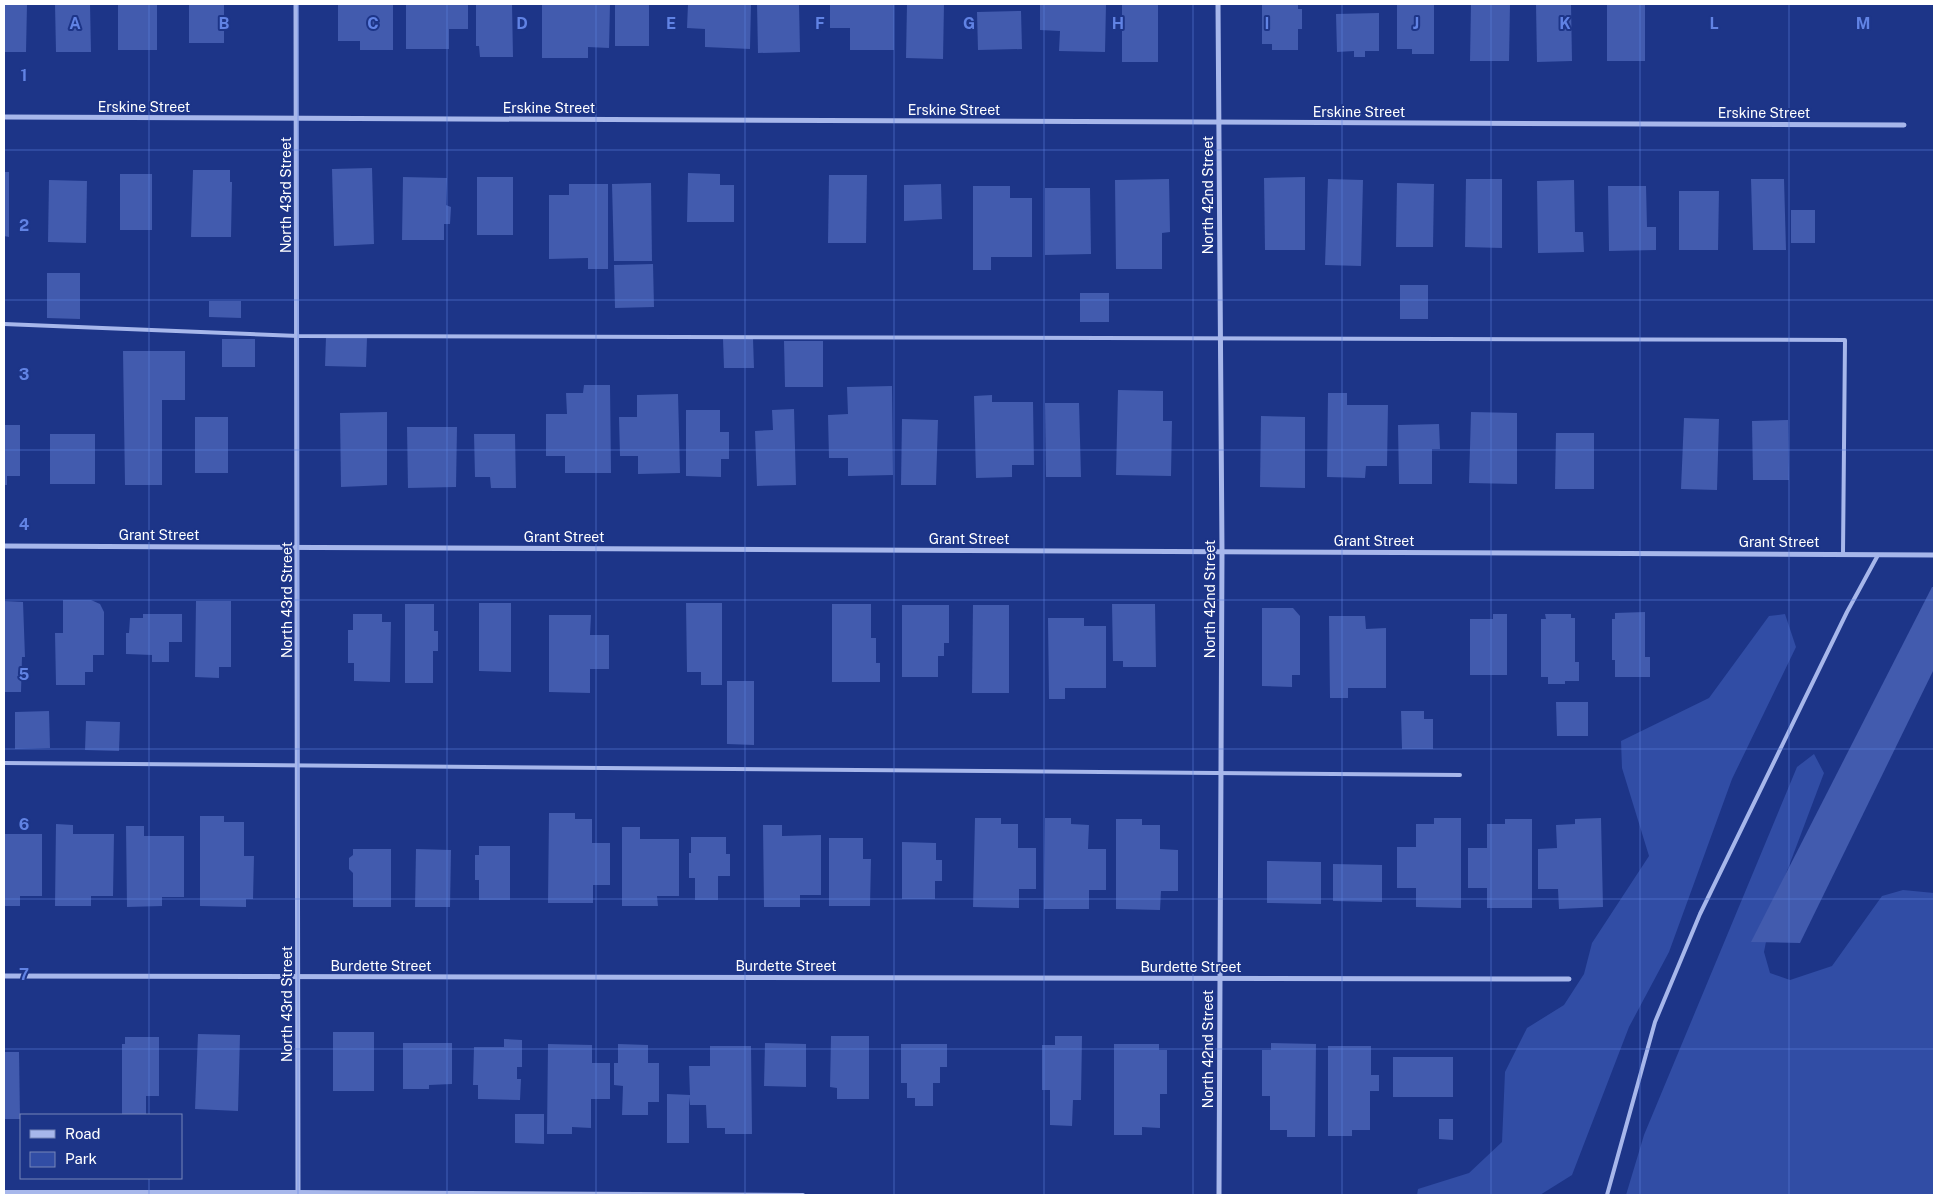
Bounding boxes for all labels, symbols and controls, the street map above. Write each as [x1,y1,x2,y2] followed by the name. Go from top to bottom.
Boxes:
[69,14,81,33] text: A
[219,14,230,33] text: B
[367,14,379,33] text: C
[516,14,528,33] text: D
[666,14,676,33] text: E
[815,14,825,33] text: F
[963,14,975,33] text: G
[1112,14,1124,33] text: H
[1265,14,1269,33] text: I
[1413,14,1419,33] text: J
[1559,14,1571,33] text: K
[1709,14,1719,33] text: L
[1856,14,1870,33] text: M
[21,66,27,85] text: 1
[98,99,190,115] street label: Erskine Street
[503,100,595,116] street label: Erskine Street
[908,102,1000,118] street label: Erskine Street
[1313,104,1405,120] street label: Erskine Street
[1718,105,1810,121] street label: Erskine Street
[1200,136,1216,254] street label: North 42nd Street
[278,137,294,253] street label: North 43rd Street
[19,216,29,235] text: 2
[19,365,29,384] text: 3
[19,515,30,534] text: 4
[119,527,199,543] street label: Grant Street
[524,529,604,545] street label: Grant Street
[929,531,1009,547] street label: Grant Street
[1334,533,1414,549] street label: Grant Street
[1739,534,1819,550] street label: Grant Street
[1202,540,1218,658] street label: North 42nd Street
[279,542,295,658] street label: North 43rd Street
[19,665,30,684] text: 5
[19,815,29,834] text: 6
[279,946,295,1062] street label: North 43rd Street
[330,958,432,974] street label: Burdette Street
[735,958,837,974] street label: Burdette Street
[1140,959,1242,975] street label: Burdette Street
[19,965,29,984] text: 7
[1200,990,1216,1108] street label: North 42nd Street
[20,1114,182,1179] legend
[65,1125,101,1142] text: Road
[65,1150,97,1167] text: Park

